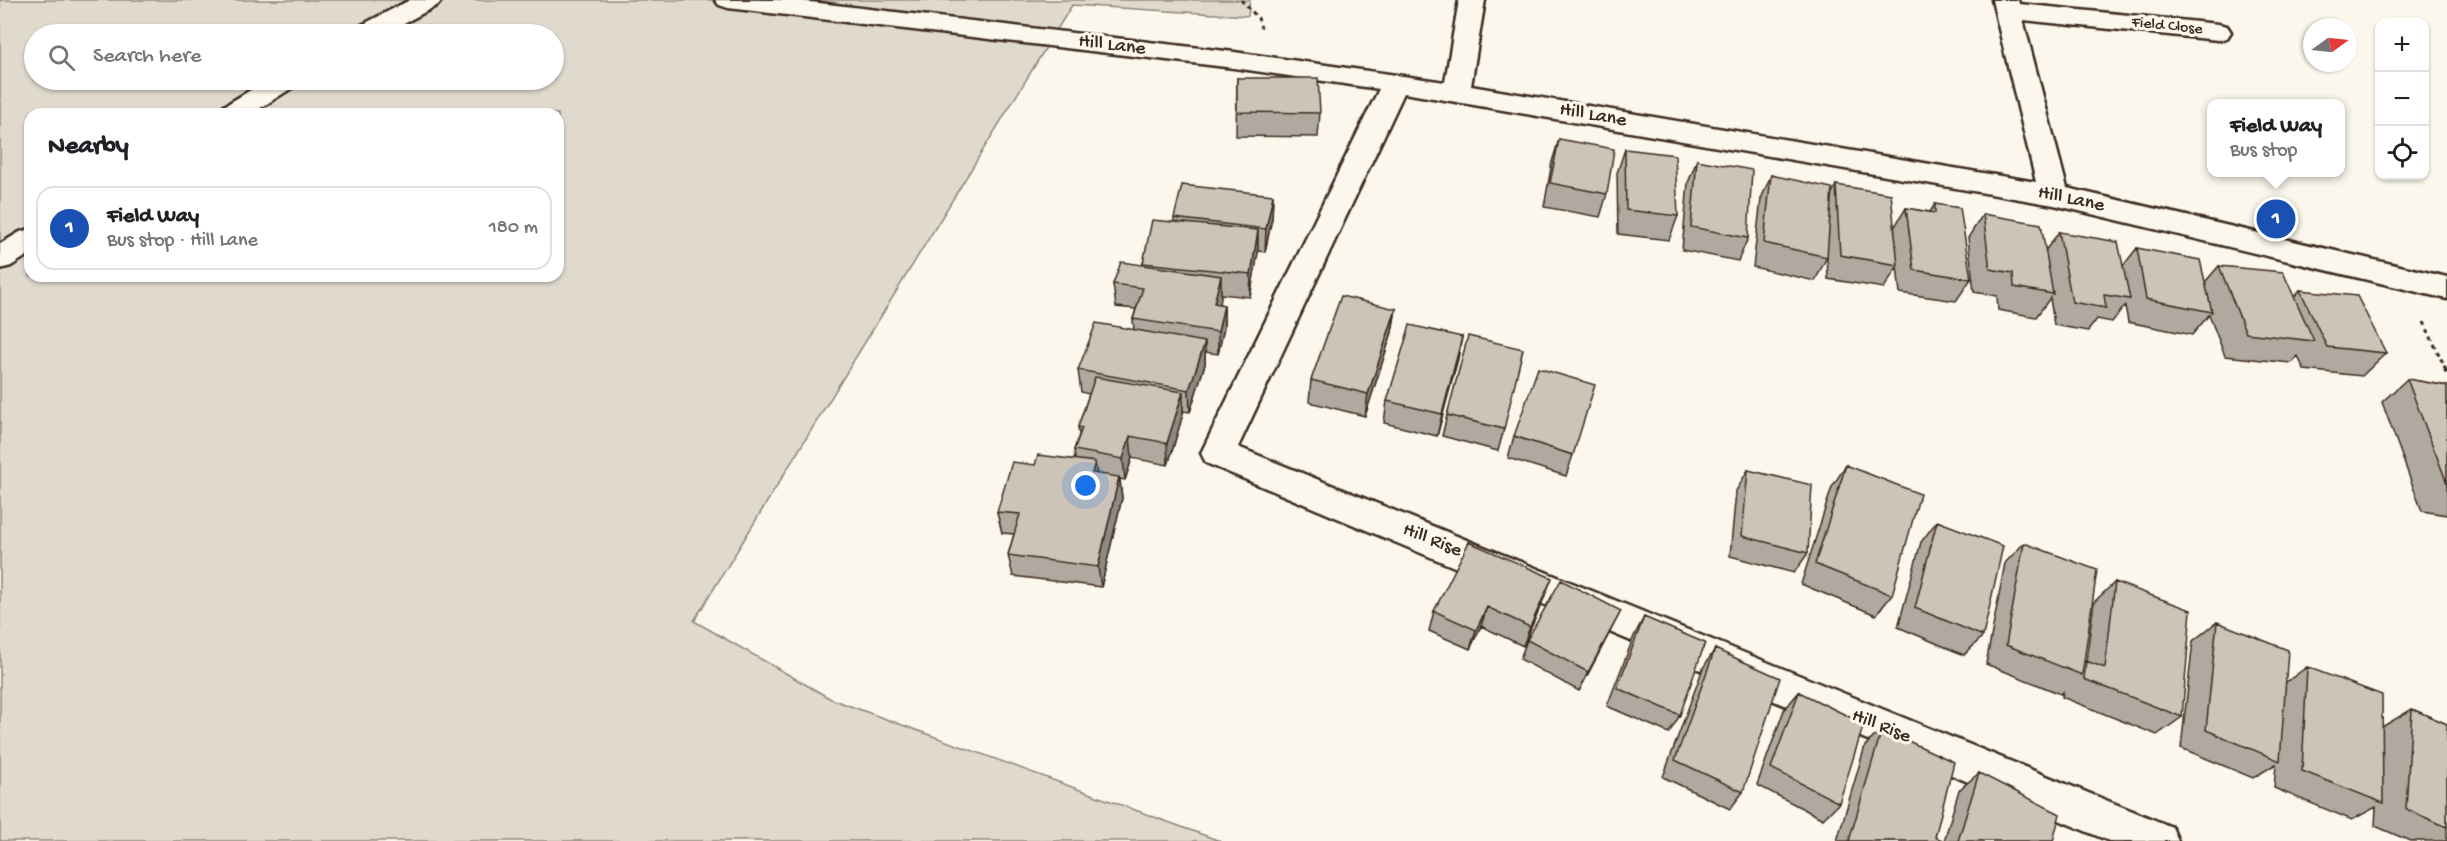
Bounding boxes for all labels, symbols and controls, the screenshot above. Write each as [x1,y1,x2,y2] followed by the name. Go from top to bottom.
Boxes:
[2130,14,2204,40] street label: Field Close
[2303,18,2357,72] north arrow
[2375,18,2429,180] map controls
[2375,18,2429,72] button: +
[24,24,564,90] search box
[1077,30,1148,62] street label: Hill Lane
[45,41,78,74] icon: search
[93,44,201,70] text: Search here
[2375,72,2429,126] button: −
[1558,99,1629,133] street label: Hill Lane
[2207,99,2345,177] popup
[2230,114,2322,140] text: Field Way
[2375,126,2429,180] button: locate
[48,132,129,163] text: Nearby
[2230,140,2297,163] text: Bus stop
[2036,182,2107,218] street label: Hill Lane
[2256,196,2296,242] pin: 1
[107,204,199,230] text: Field Way
[65,217,74,240] text: 1
[489,217,538,240] text: 180 m
[107,230,258,253] text: Bus stop · Hill Lane
[1071,471,1100,500] your location
[1399,519,1466,563] street label: Hill Rise
[1848,705,1915,749] street label: Hill Rise

